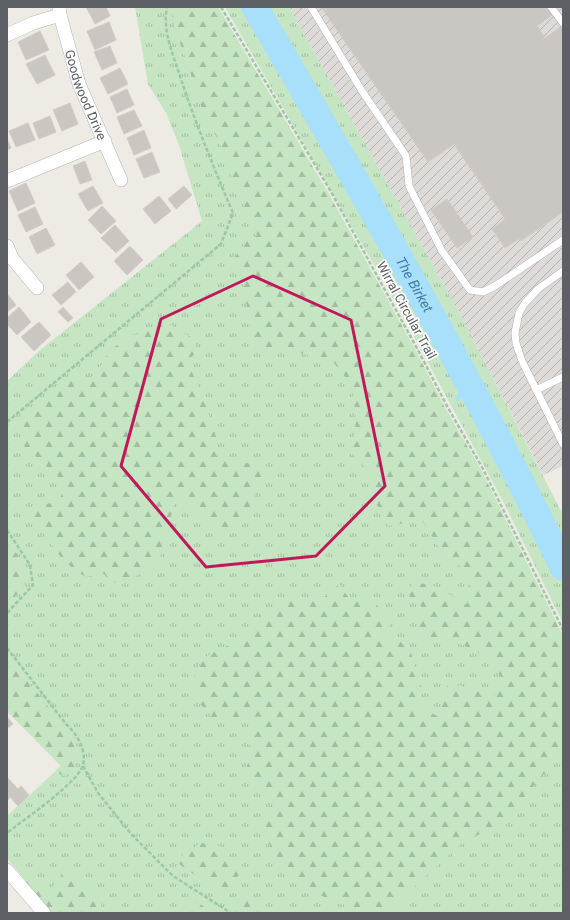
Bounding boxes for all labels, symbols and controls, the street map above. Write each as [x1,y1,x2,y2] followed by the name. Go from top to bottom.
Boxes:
[62,48,110,142] street label: Goodwood Drive
[393,254,437,315] water label: The Birket
[374,259,440,362] street label: Wirral Circular Trail

